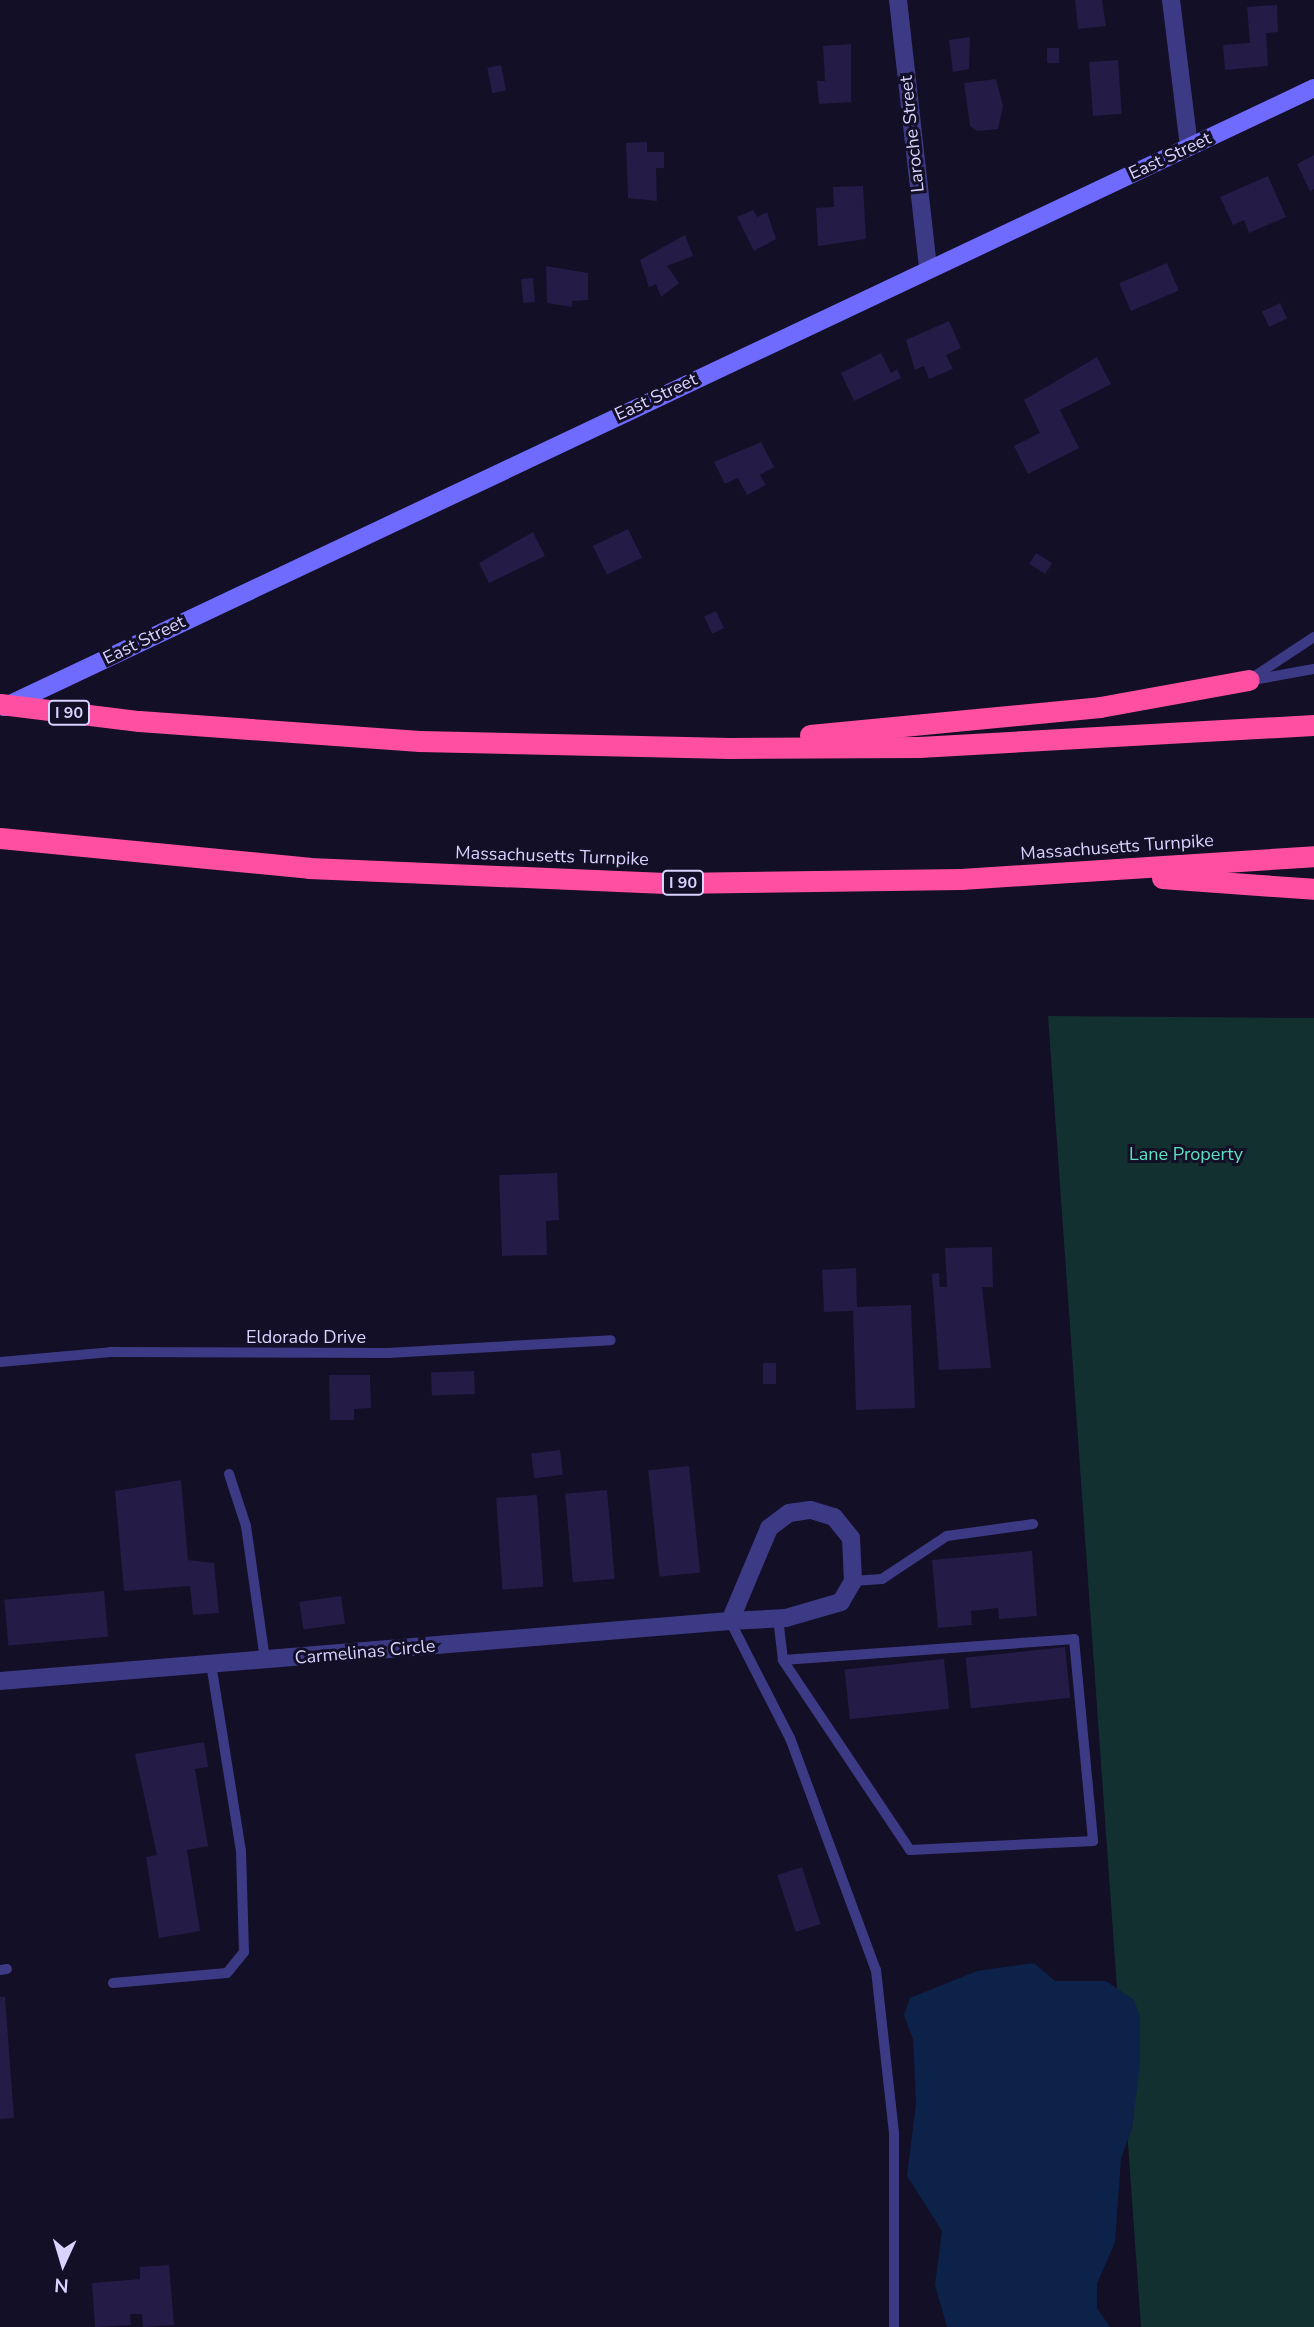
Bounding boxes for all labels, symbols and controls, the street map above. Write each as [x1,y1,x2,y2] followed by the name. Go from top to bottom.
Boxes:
[895,74,929,194] street label: Laroche Street
[1125,128,1215,184] street label: East Street
[611,369,701,425] street label: East Street
[99,611,189,669] street label: East Street
[46,700,92,726] road number: I 90
[1020,829,1214,865] street label: Massachusetts Turnpike
[455,842,649,870] street label: Massachusetts Turnpike
[660,870,706,896] road number: I 90
[1129,1143,1243,1165] park label: Lane Property
[246,1326,366,1348] street label: Eldorado Drive
[294,1635,436,1669] street label: Carmelinas Circle
[28,2229,98,2299] north arrow
[54,2271,70,2298] text: N

